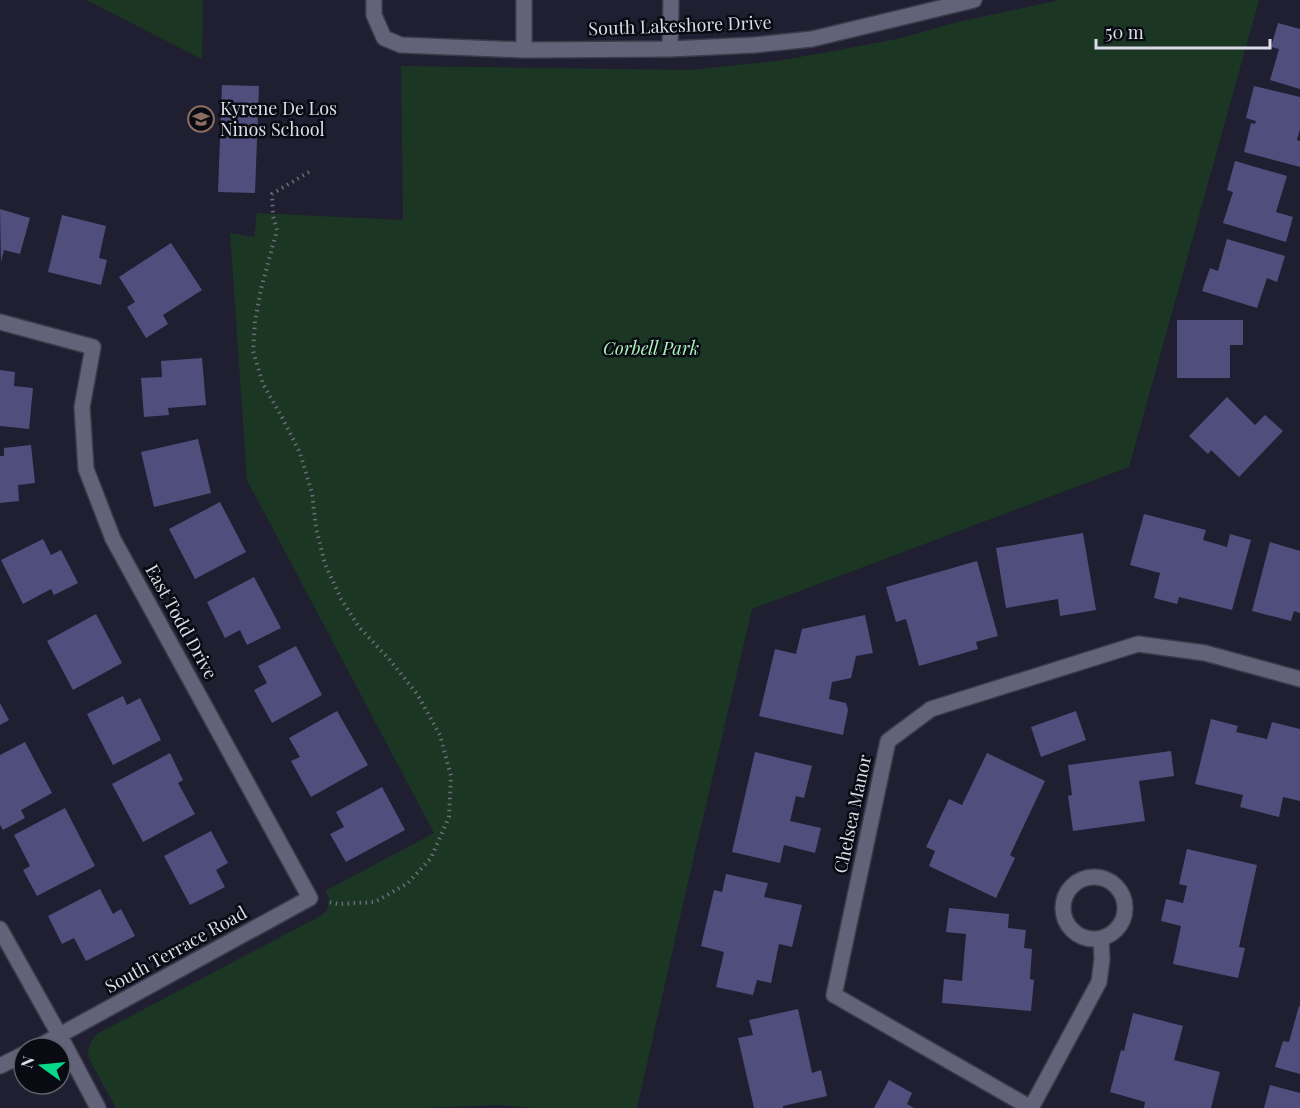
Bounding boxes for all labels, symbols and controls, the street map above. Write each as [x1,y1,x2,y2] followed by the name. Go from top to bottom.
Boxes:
[588,10,772,40] street label: South Lakeshore Drive
[1096,12,1270,50] scale bar
[1105,20,1144,44] text: 50 m
[220,96,337,141] place label: Kyrene De Los Ninos School
[186,104,216,134] school or university icon: Kyrene De Los Ninos School
[603,336,699,360] park label: Corbell Park
[140,560,223,683] street label: East Todd Drive
[828,752,876,875] street label: Chelsea Manor
[100,900,251,998] street label: South Terrace Road
[12,1036,72,1096] north arrow
[15,1053,39,1070] text: N

